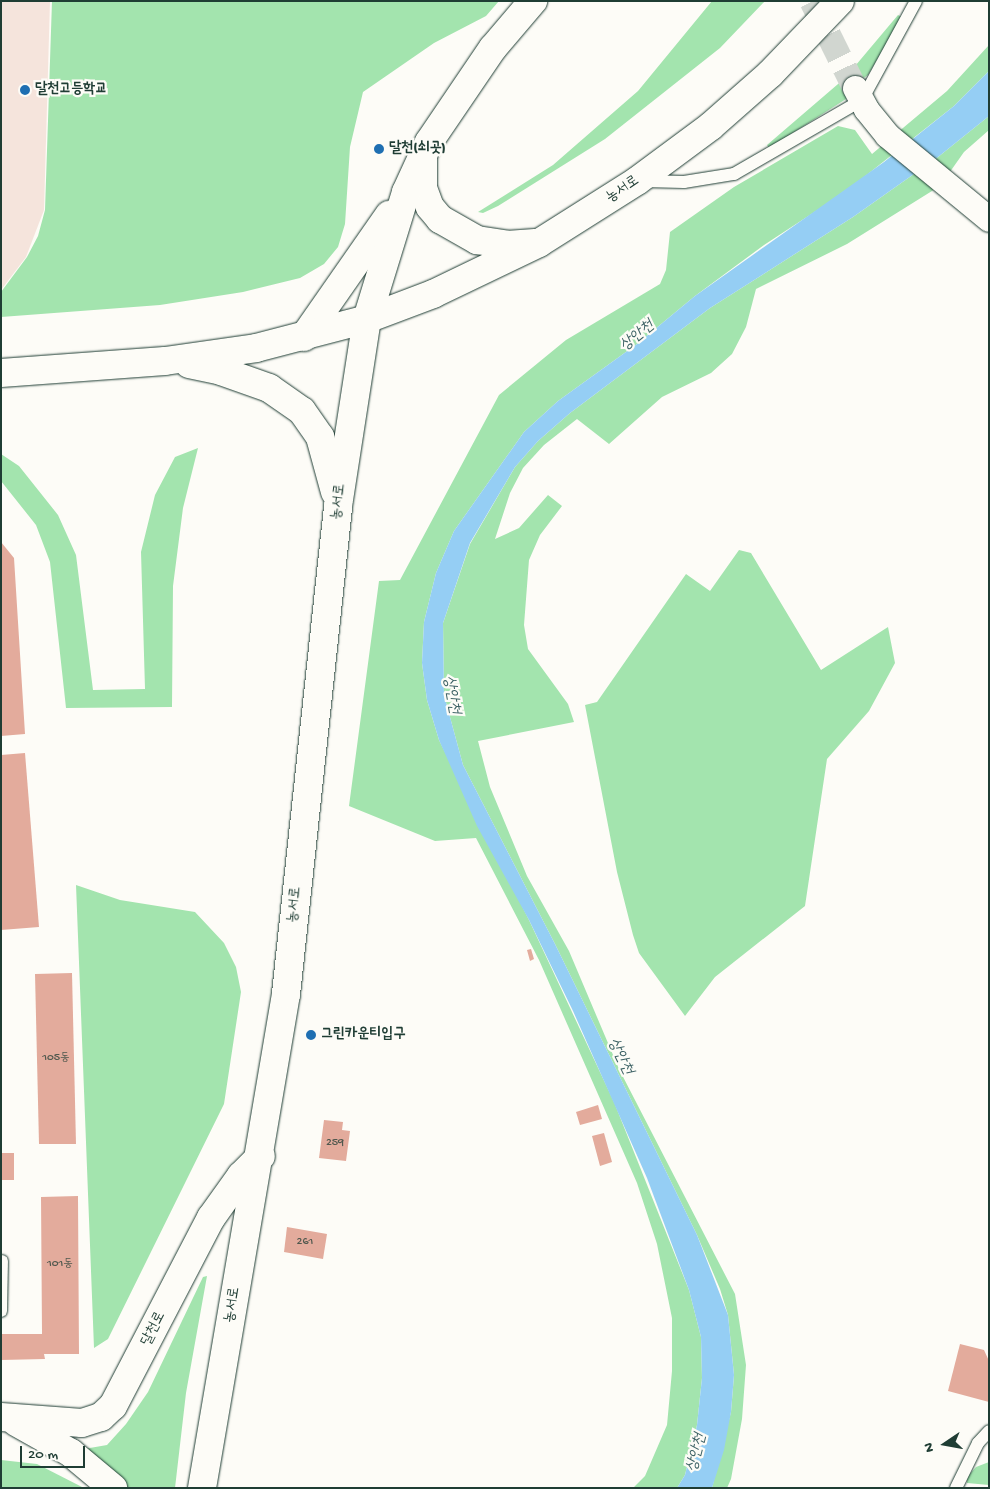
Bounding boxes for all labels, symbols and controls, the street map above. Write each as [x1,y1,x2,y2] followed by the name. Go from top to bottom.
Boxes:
[35,81,107,99] place label: 달천고등학교
[19,84,31,96] marker: 달천고등학교
[389,140,446,158] place label: 달천(쇠곳)
[373,143,385,155] marker: 달천(쇠곳)
[603,172,643,208] street label: 농서로
[617,317,659,357] water label: 상안천
[328,483,350,521] street label: 농서로
[437,674,463,716] water label: 상안천
[284,886,306,924] street label: 농서로
[321,1026,405,1044] place label: 그린카운티입구
[305,1029,317,1041] marker: 그린카운티입구
[602,1035,636,1079] water label: 상안천
[42,1052,70,1066] house number: 105동
[326,1137,344,1151] house number: 259
[297,1236,313,1250] house number: 261
[47,1258,73,1272] house number: 101동
[221,1286,245,1324] street label: 농서로
[138,1309,170,1349] street label: 달천로
[920,1419,970,1469] north arrow
[684,1432,712,1474] water label: 상안천
[22,1436,88,1468] scale bar
[921,1441,939,1453] text: N
[28,1446,58,1464] text: 20 m

